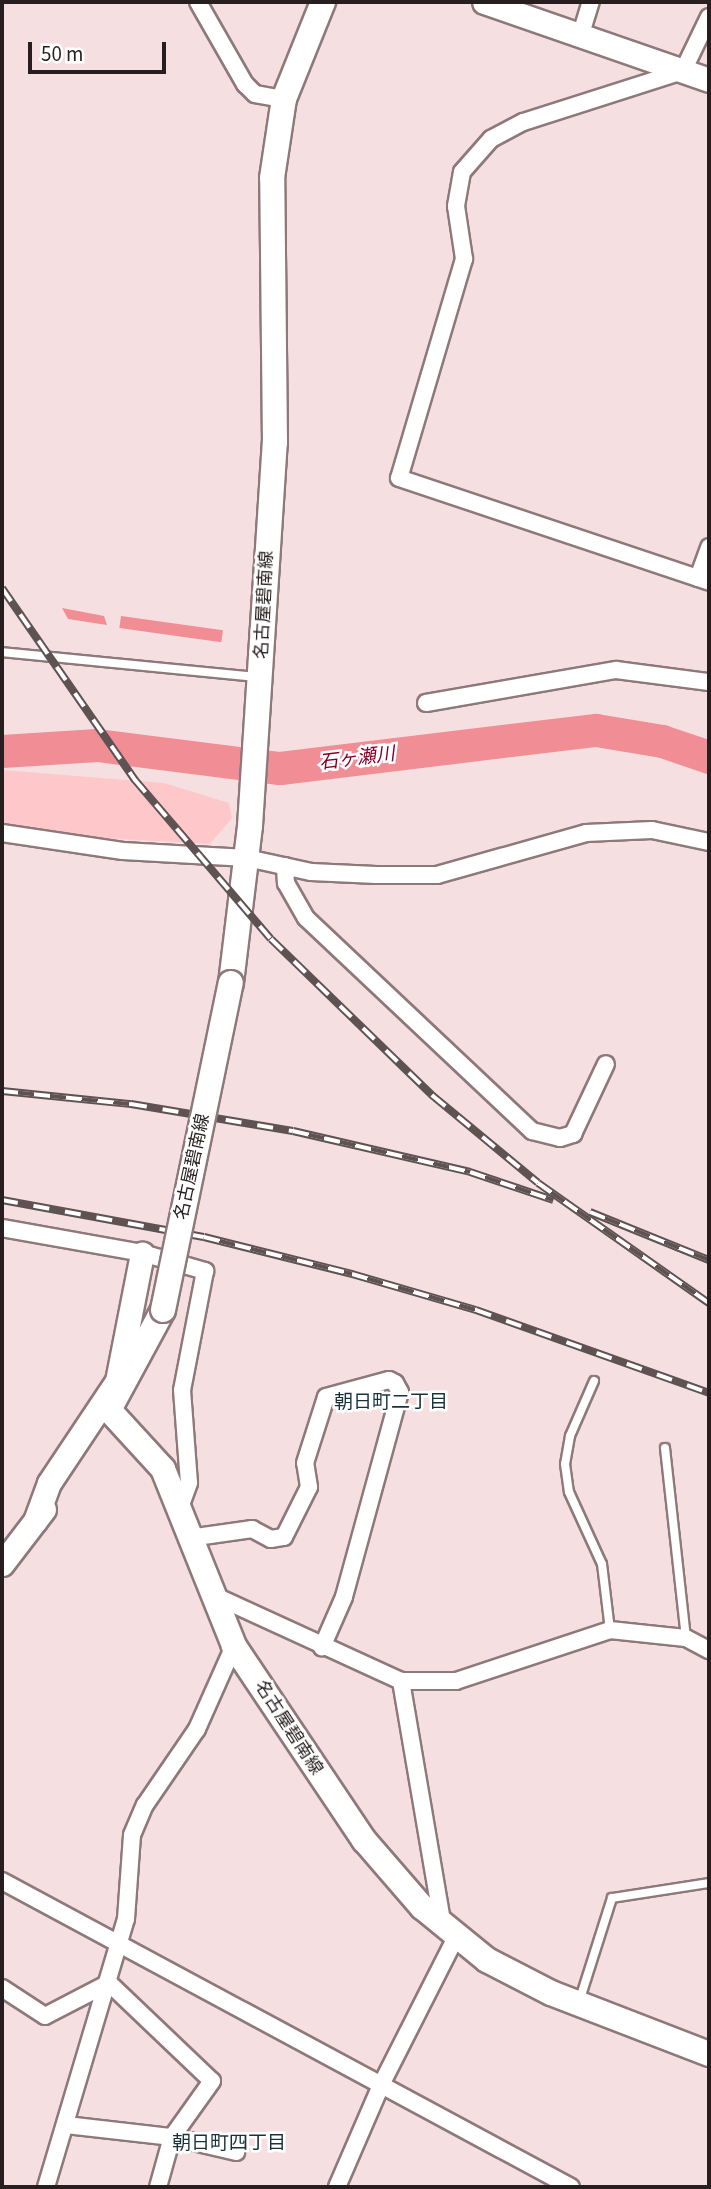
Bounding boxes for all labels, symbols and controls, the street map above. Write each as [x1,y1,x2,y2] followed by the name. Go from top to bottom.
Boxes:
[32,28,170,72] scale bar
[41,39,83,69] text: 50 m
[251,551,279,659] street label: 名古屋碧南線
[318,743,396,775] water label: 石ヶ瀬川
[171,1112,215,1222] street label: 名古屋碧南線
[334,1392,448,1414] district label: 朝日町二丁目
[250,1677,326,1779] street label: 名古屋碧南線
[172,2133,286,2155] district label: 朝日町四丁目

